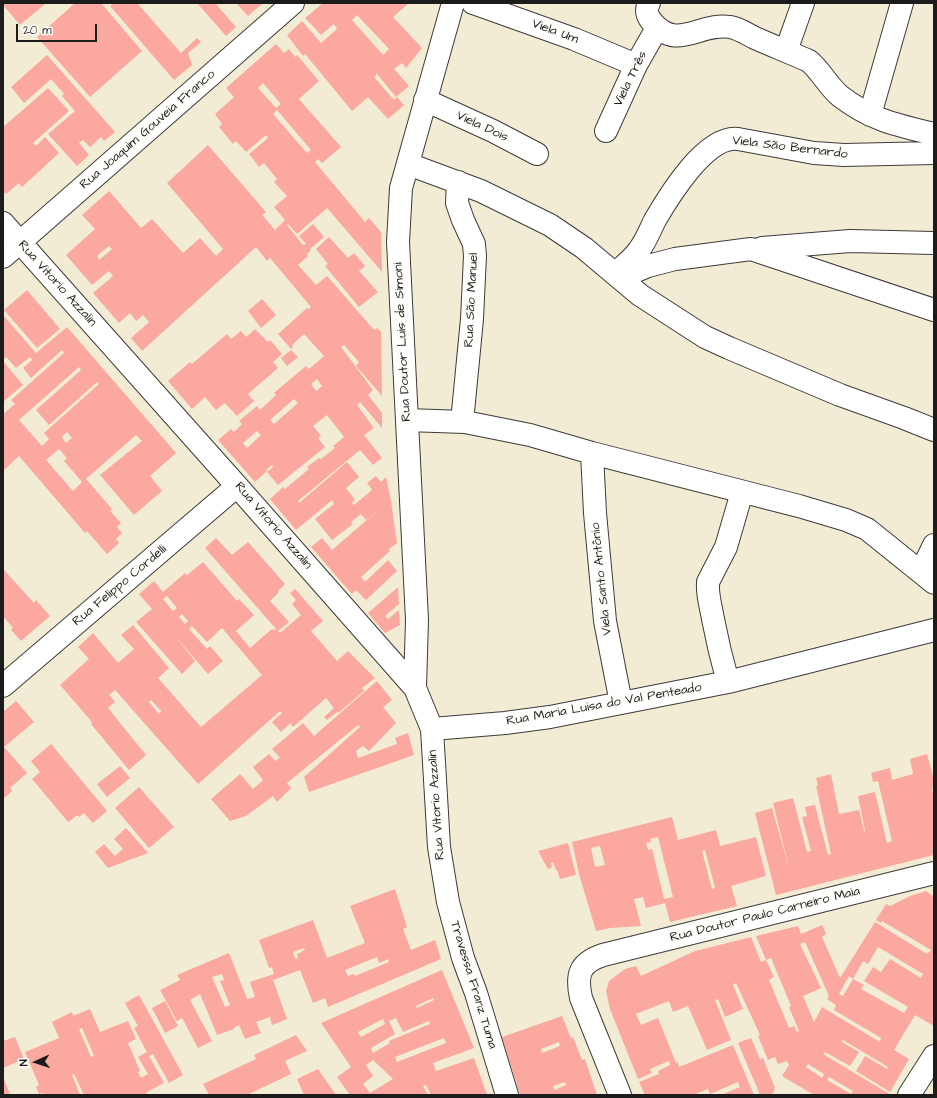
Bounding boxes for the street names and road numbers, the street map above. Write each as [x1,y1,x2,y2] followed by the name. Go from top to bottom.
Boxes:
[530,16,580,48] street label: Viela Um
[611,49,651,109] street label: Viela Três
[77,67,219,193] street label: Rua Joaquim Gouveia Franco
[454,108,510,146] street label: Viela Dois
[731,133,849,163] street label: Viela São Bernardo
[14,238,100,330] street label: Rua Vitorio Azzalin
[462,252,482,348] street label: Rua São Manuel
[391,262,415,422] street label: Rua Doutor Luis de Simoni
[231,479,315,573] street label: Rua Vitorio Azzalin
[588,522,616,636] street label: Viela Santo Antônio
[70,542,170,630] street label: Rua Felippo Cordelli
[505,680,703,730] street label: Rua Maria Luisa do Val Penteado
[425,749,449,861] street label: Rua Vitorio Azzalin
[668,884,862,946] street label: Rua Doutor Paulo Carneiro Maia
[446,919,500,1051] street label: Travessa Franz Tuma

